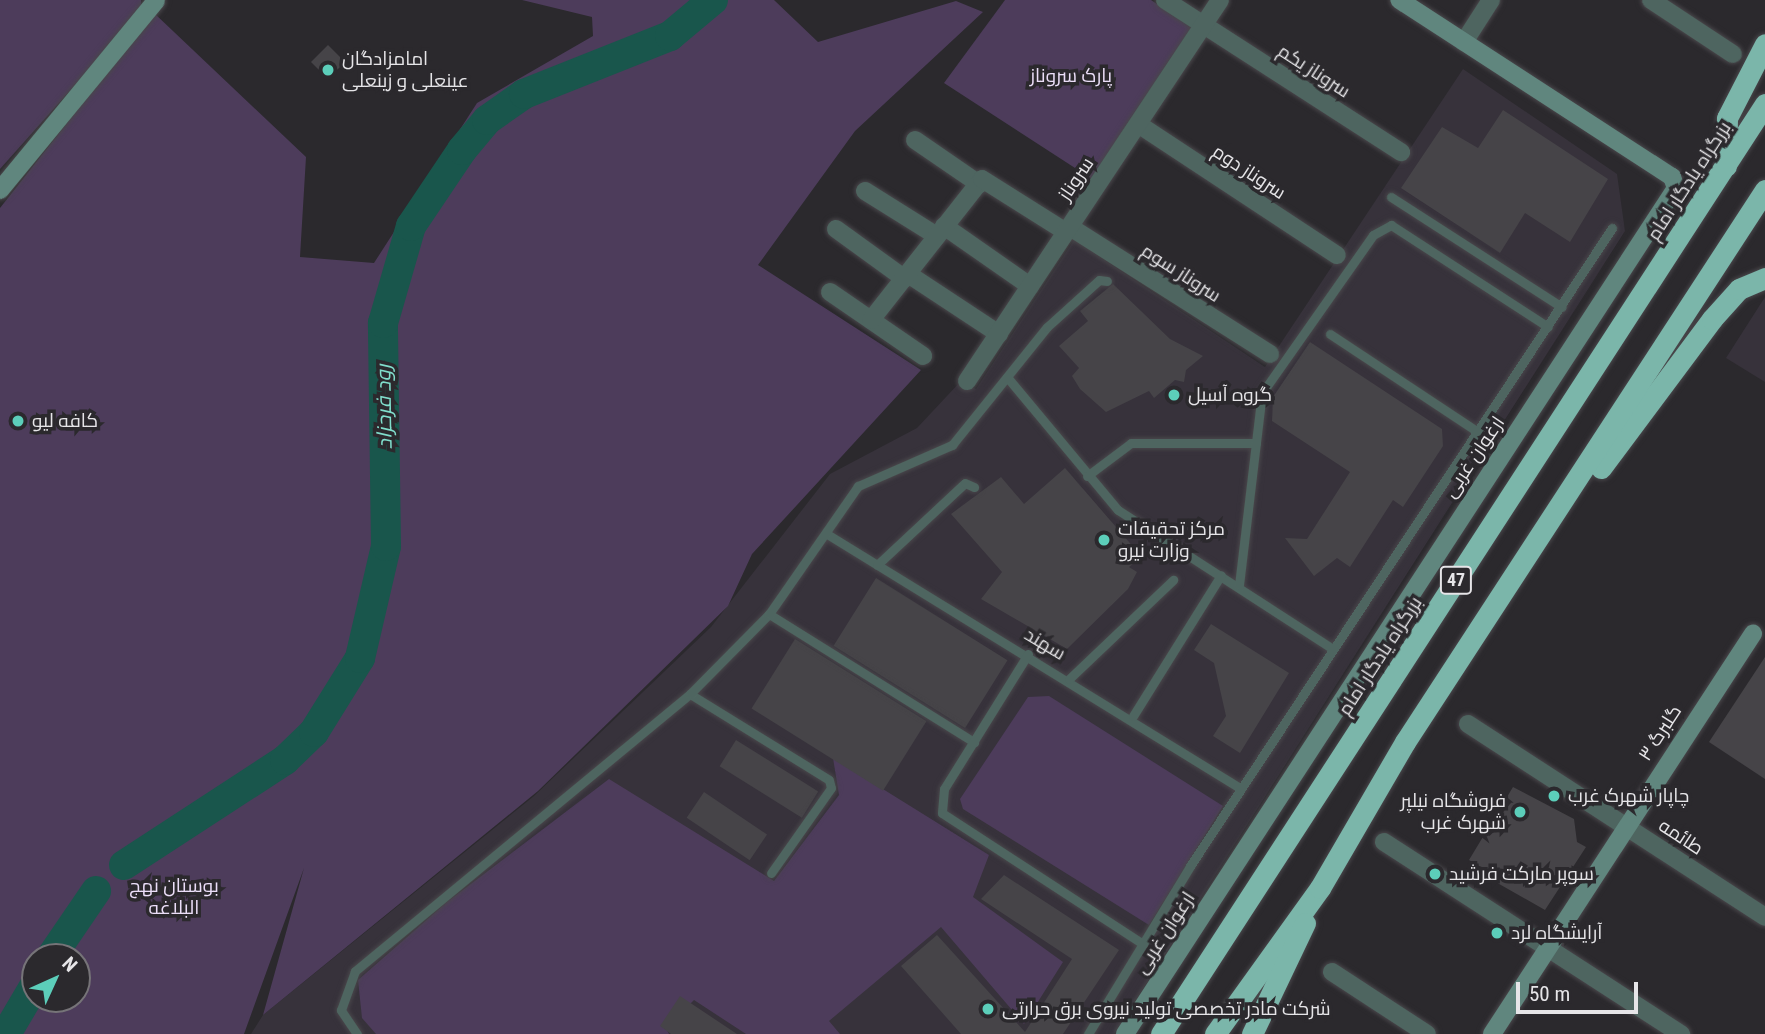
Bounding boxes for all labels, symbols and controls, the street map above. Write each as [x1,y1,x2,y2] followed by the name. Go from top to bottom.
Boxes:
[1274,39,1354,103] street label: سروناز یکم
[342,48,469,92] place label: امامزادگان عینعلی و زینعلی
[320,62,336,78] marker: امامزادگان عینعلی و زینعلی
[1030,65,1112,87] park label: پارک سروناز
[1642,117,1736,245] street label: بزرگراه یادگار امام
[1208,140,1290,204] street label: سروناز دوم
[1053,153,1099,205] street label: سروناز
[1137,239,1225,307] street label: سروناز سوم
[371,364,397,450] water label: رود فرحزاد
[1188,384,1272,406] place label: گروه آسیل
[1166,387,1182,403] marker: گروه آسیل
[32,410,98,432] place label: کافه لیو
[1438,412,1510,502] street label: ارغوان غربی
[10,413,26,429] marker: کافه لیو
[1118,518,1225,562] place label: مرکز تحقیقات وزارت نیرو
[1096,532,1112,548] marker: مرکز تحقیقات وزارت نیرو
[1438,566,1474,594] road number: 47
[1333,592,1427,720] street label: بزرگراه یادگار امام
[1020,623,1070,665] street label: سهند
[1634,701,1686,765] street label: گلبرگ ۳
[1568,785,1689,807] place label: چاپار شهرک غرب
[1546,788,1562,804] marker: چاپار شهرک غرب
[1400,790,1506,834] place label: فروشگاه نیلپر شهرک غرب
[1512,804,1528,820] marker: فروشگاه نیلپر شهرک غرب
[1654,814,1708,860] street label: طائمه
[1449,863,1594,885] place label: سوپر مارکت فرشید
[1427,866,1443,882] marker: سوپر مارکت فرشید
[129,875,219,919] park label: بوستان نهج البلاغه
[1130,888,1200,978] street label: ارغوان غربی
[1511,922,1602,944] place label: آرایشگاه لرد
[1489,925,1505,941] marker: آرایشگاه لرد
[21,943,91,1013] north arrow
[58,952,82,976] text: N
[1520,968,1642,1012] scale bar
[1529,982,1570,1006] text: 50 m
[1002,998,1331,1020] place label: شرکت مادر تخصصی تولید نیروی برق حرارتی
[980,1001,996,1017] marker: شرکت مادر تخصصی تولید نیروی برق حرارتی

